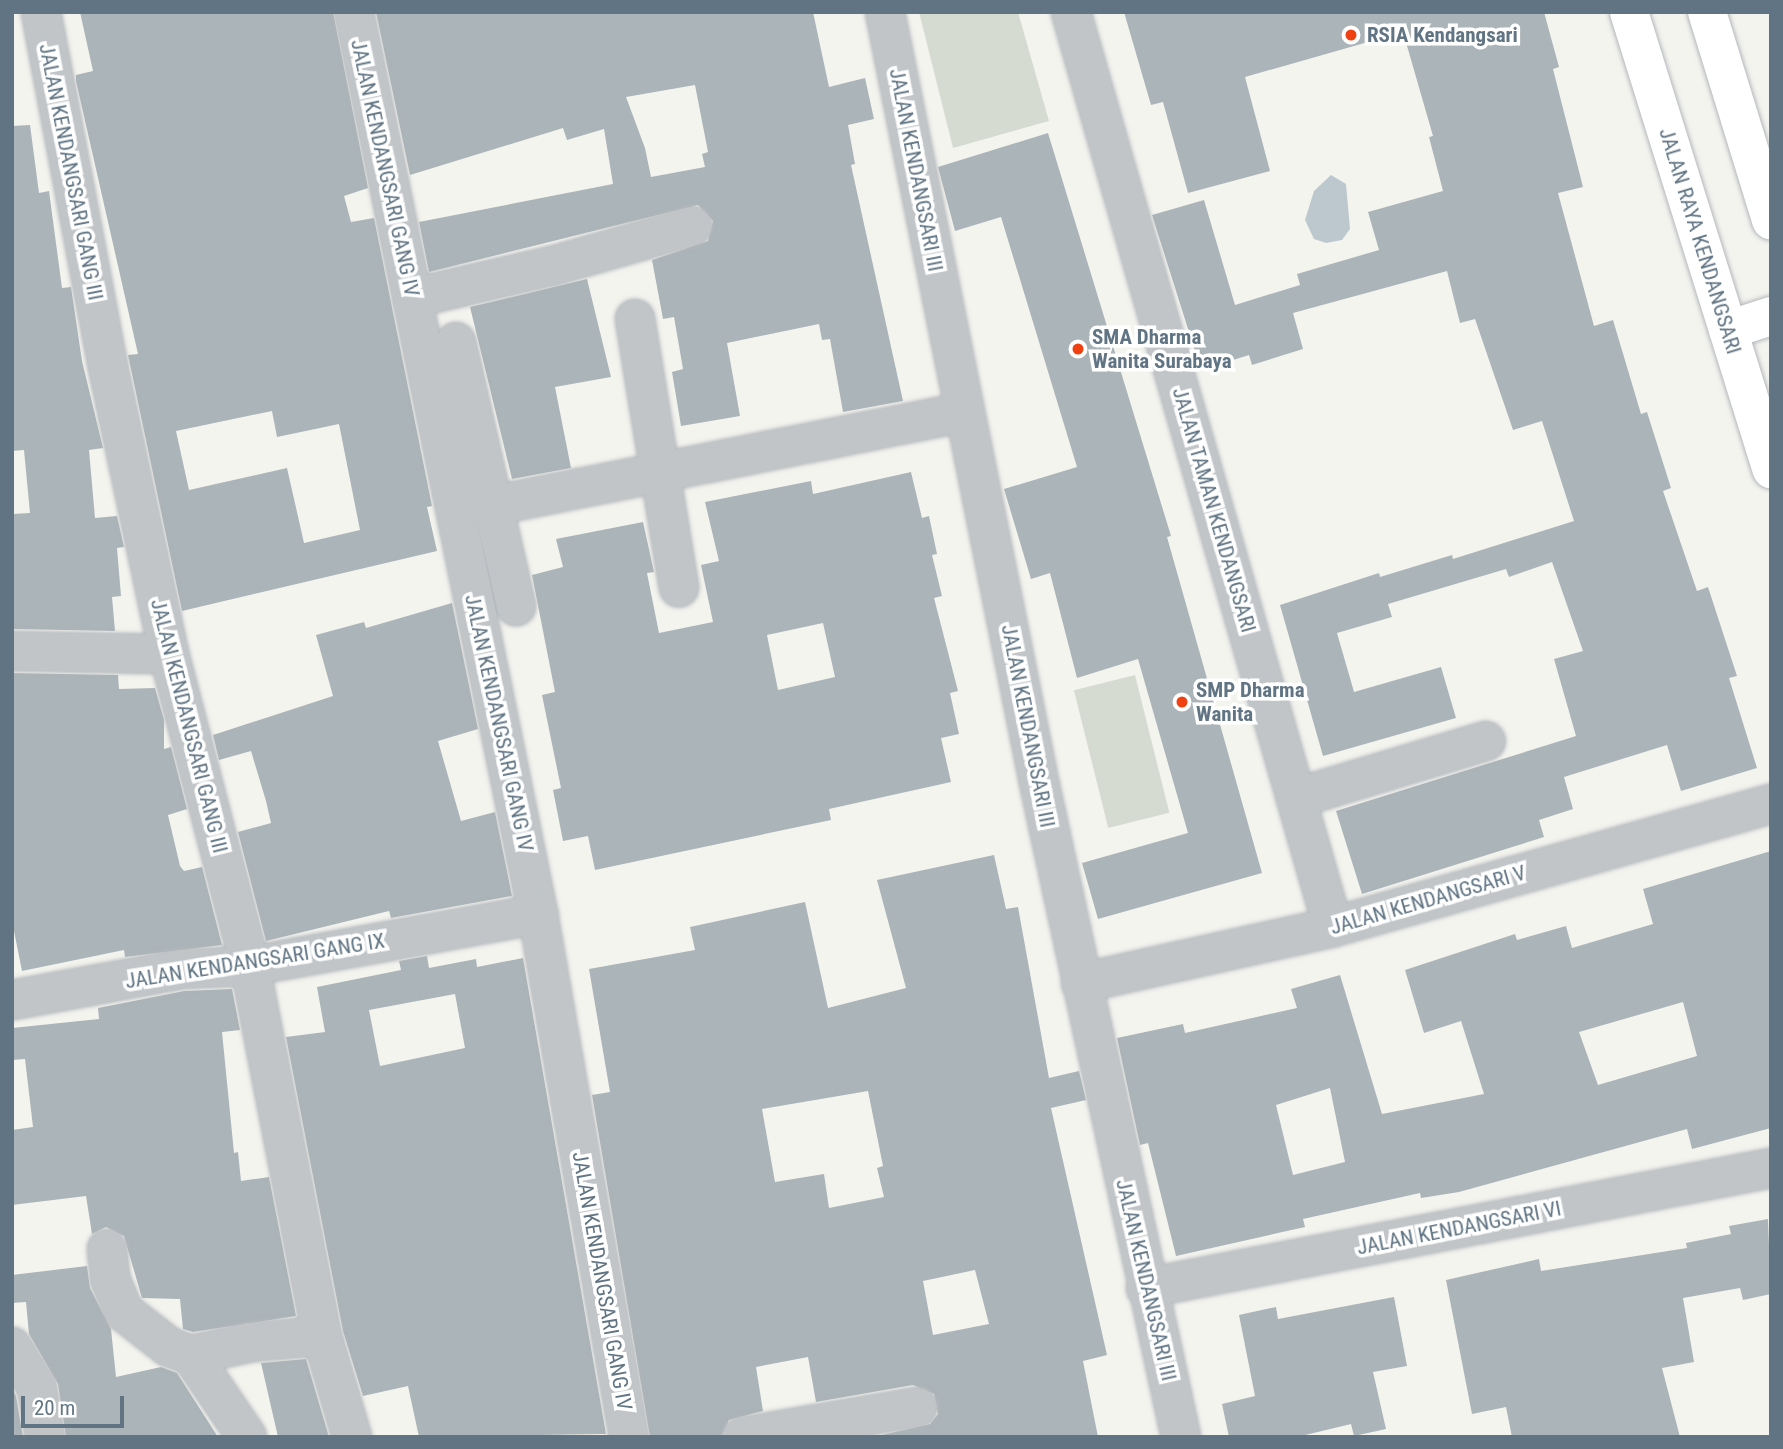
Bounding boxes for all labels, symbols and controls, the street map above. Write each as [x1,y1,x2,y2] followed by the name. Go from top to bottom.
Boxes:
[1367,22,1518,48] place label: RSIA Kendangsari
[1341,25,1361,45] marker: RSIA Kendangsari
[345,37,425,299] street label: JALAN KENDANGSARI GANG IV
[34,41,108,303] street label: JALAN KENDANGSARI GANG III
[884,66,948,274] street label: JALAN KENDANGSARI III
[1654,125,1746,357] street label: JALAN RAYA KENDANGSARI
[1092,324,1232,374] place label: SMA Dharma Wanita Surabaya
[1070,341,1086,357] marker: SMA Dharma Wanita Surabaya
[1167,384,1261,636] street label: JALAN TAMAN KENDANGSARI
[459,592,539,854] street label: JALAN KENDANGSARI GANG IV
[145,596,233,856] street label: JALAN KENDANGSARI GANG III
[996,622,1060,830] street label: JALAN KENDANGSARI III
[1196,677,1305,727] place label: SMP Dharma Wanita
[1174,694,1190,710] marker: SMP Dharma Wanita
[1327,860,1529,940] street label: JALAN KENDANGSARI V
[123,928,387,994] street label: JALAN KENDANGSARI GANG IX
[567,1150,637,1412] street label: JALAN KENDANGSARI GANG IV
[1111,1177,1181,1383] street label: JALAN KENDANGSARI III
[1355,1196,1563,1260] street label: JALAN KENDANGSARI VI
[24,1382,128,1426] scale bar
[34,1396,75,1420] text: 20 m

